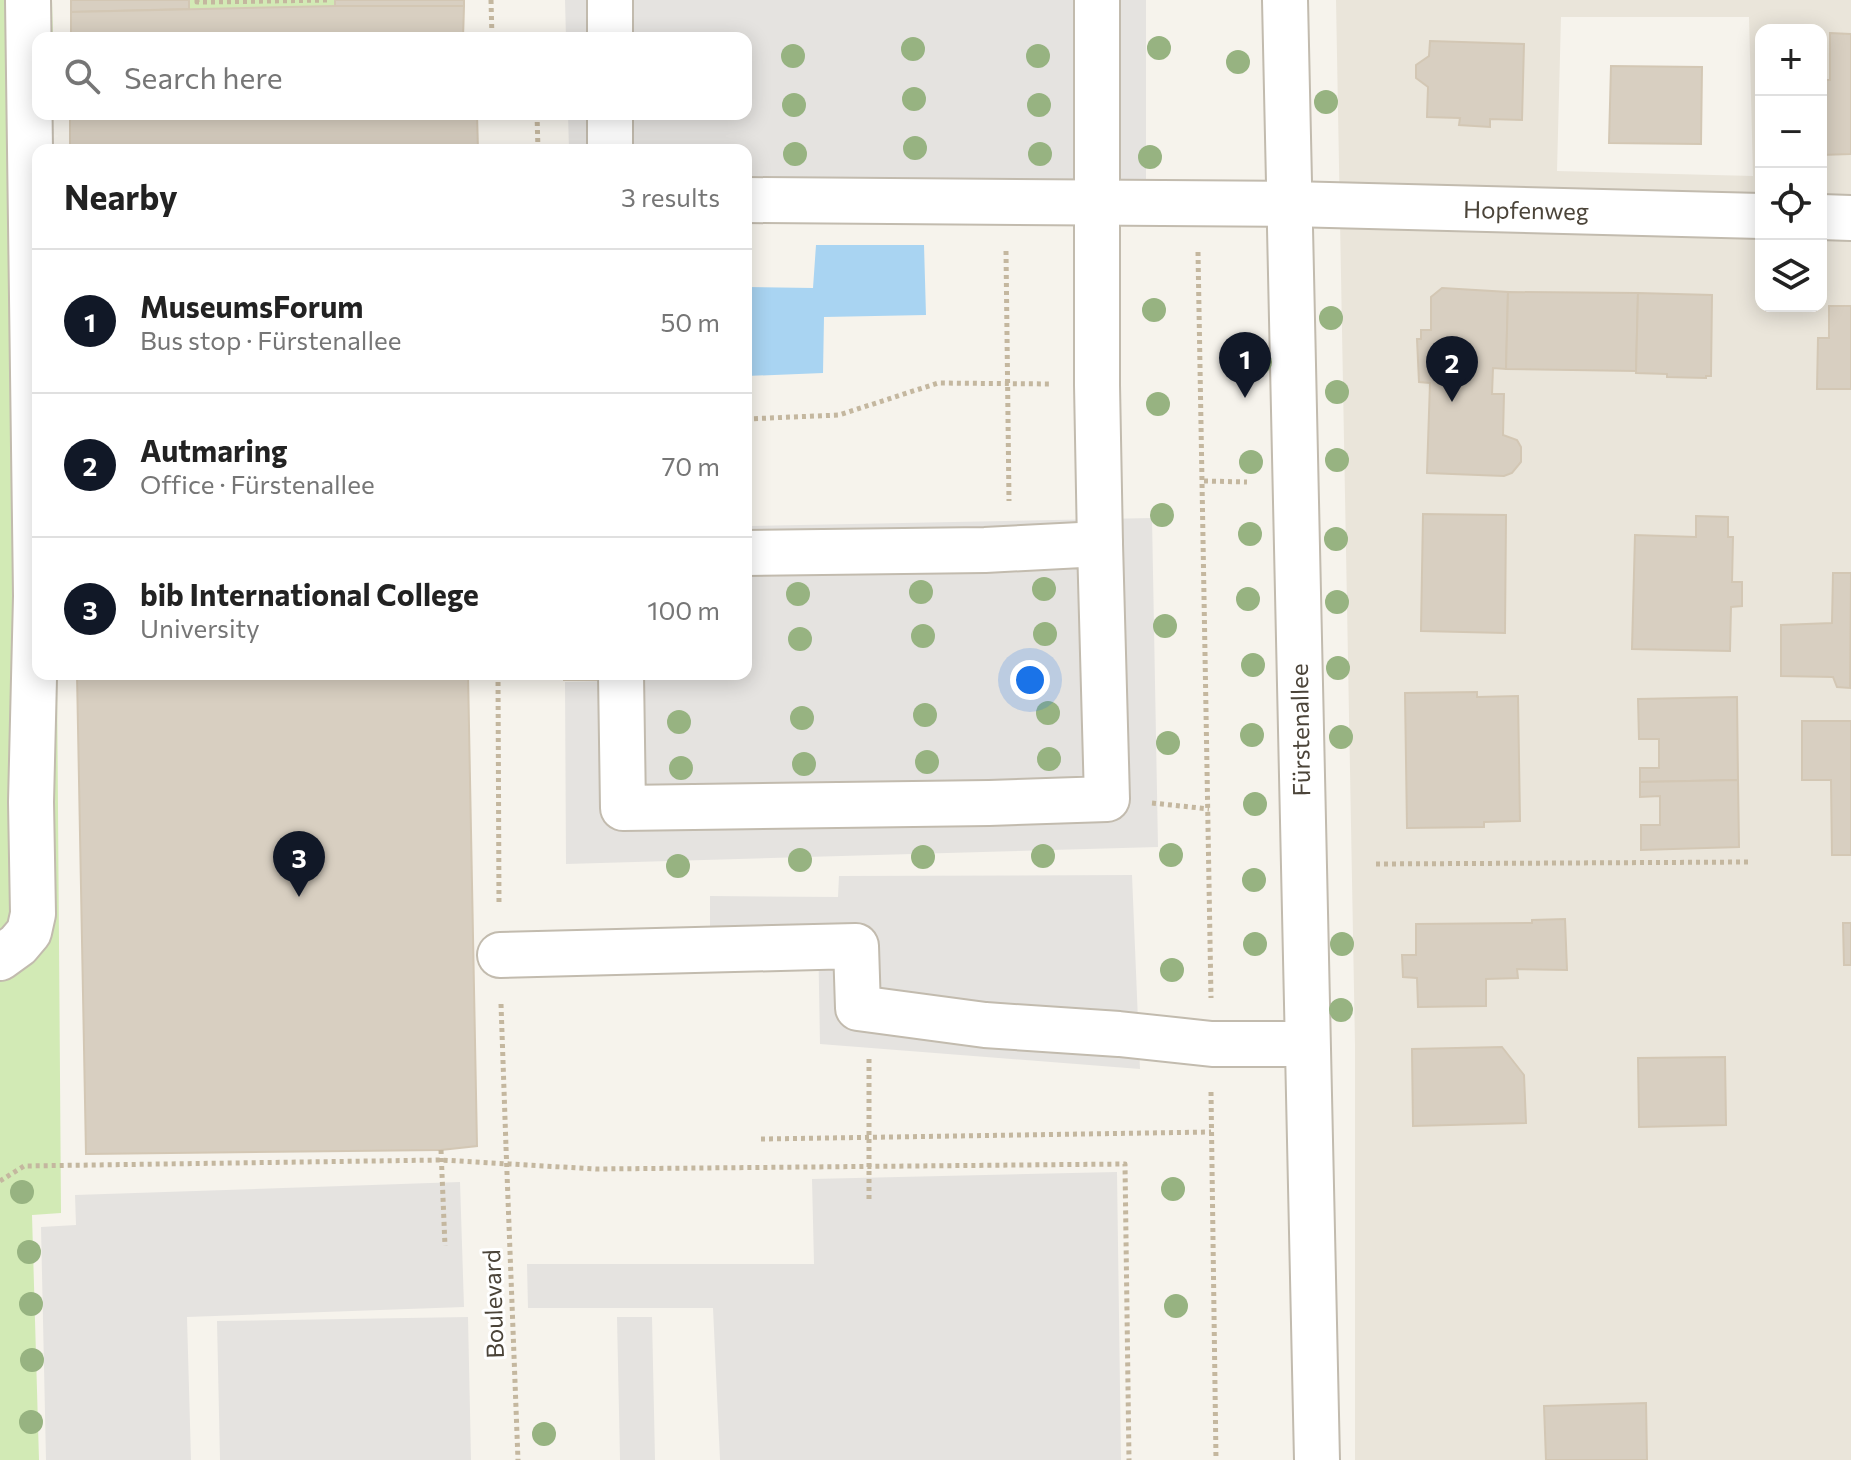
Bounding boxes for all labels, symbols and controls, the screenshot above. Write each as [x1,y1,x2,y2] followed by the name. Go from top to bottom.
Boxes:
[1755,24,1827,312] map controls
[1755,24,1827,96] button: +
[32,32,752,120] search box
[60,54,104,98] icon: search
[124,58,283,95] text: Search here
[1755,96,1827,168] button: −
[1755,168,1827,240] button: locate
[64,175,178,217] text: Nearby
[621,181,720,212] text: 3 results
[1463,194,1589,225] street label: Hopfenweg
[1755,240,1827,312] button: layers
[140,287,363,324] text: MuseumsForum
[84,306,96,337] text: 1
[660,306,720,337] text: 50 m
[140,324,401,355] text: Bus stop · Fürstenallee
[1219,332,1271,398] pin: 1
[1426,336,1478,402] pin: 2
[140,431,288,468] text: Autmaring
[83,450,97,481] text: 2
[662,450,720,481] text: 70 m
[140,468,375,499] text: Office · Fürstenallee
[140,575,479,612] text: bib International College
[82,594,98,625] text: 3
[647,594,720,625] text: 100 m
[140,612,260,643] text: University
[1010,660,1050,700] your location
[1284,663,1315,797] street label: Fürstenallee
[273,831,325,897] pin: 3
[476,1249,509,1359] street label: Boulevard

